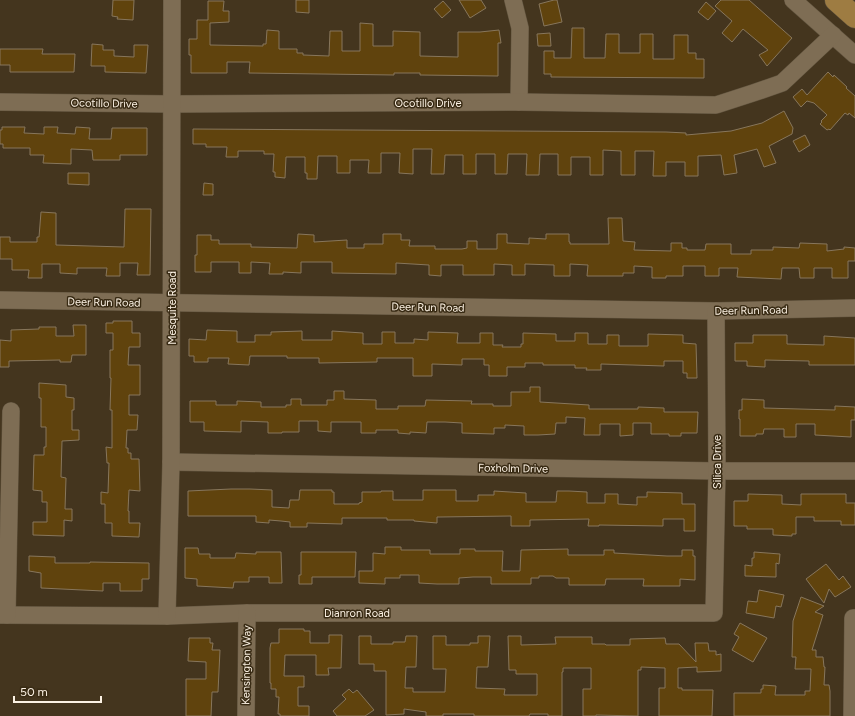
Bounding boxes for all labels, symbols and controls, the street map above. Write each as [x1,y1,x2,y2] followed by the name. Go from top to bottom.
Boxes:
[70,96,138,111] street label: Ocotillo Drive
[395,97,461,110] street label: Ocotillo Drive
[166,271,179,345] street label: Mesquite Road
[67,295,141,310] street label: Deer Run Road
[391,300,465,315] street label: Deer Run Road
[714,303,788,318] street label: Deer Run Road
[711,435,724,489] street label: Silica Drive
[478,461,548,476] street label: Foxholm Drive
[324,607,390,620] street label: Dianron Road
[239,625,254,705] street label: Kensington Way
[14,678,101,704] scale bar
[20,685,48,699] text: 50 m

